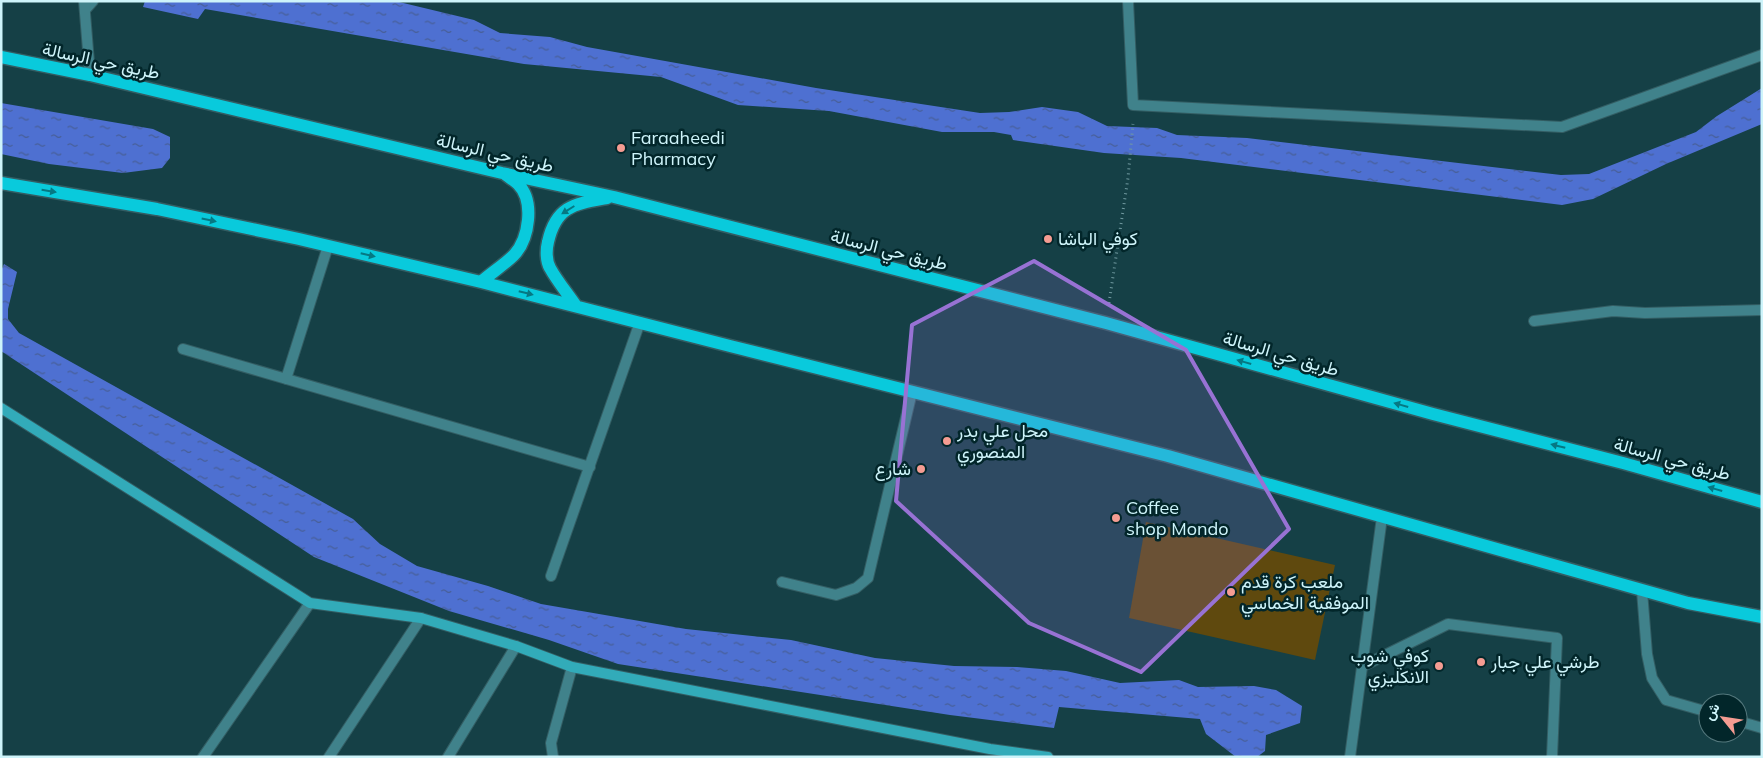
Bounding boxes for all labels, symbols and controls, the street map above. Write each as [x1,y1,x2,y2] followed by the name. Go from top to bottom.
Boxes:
[39,37,162,88] street label: طريق حي الرسالة
[631,126,725,170] place label: Faraaheedi Pharmacy
[433,128,556,181] street label: طريق حي الرسالة
[615,142,627,154] marker: Faraaheedi Pharmacy
[42,187,58,195] one-way arrow
[561,205,574,214] one-way arrow
[202,216,218,224] one-way arrow
[827,224,950,279] street label: طريق حي الرسالة
[1058,227,1138,254] place label: كوفي الباشا
[1042,233,1054,245] marker: كوفي الباشا
[360,251,375,259] one-way arrow
[518,289,533,297] one-way arrow
[1219,326,1342,385] street label: طريق حي الرسالة
[1237,357,1252,365] one-way arrow
[1393,401,1408,409] one-way arrow
[956,419,1048,467] place label: محل علي بدر المنصوري
[1610,432,1733,489] street label: طريق حي الرسالة
[941,435,953,447] marker: محل علي بدر المنصوري
[1550,442,1565,450] one-way arrow
[875,457,911,481] place label: شارع
[915,463,927,475] marker: شارع
[1707,484,1722,492] one-way arrow
[1126,496,1229,540] place label: Coffee shop Mondo
[1110,512,1122,524] marker: Coffee shop Mondo
[1241,570,1369,618] place label: ملعب كرة قدم الموفقية الخماسي
[1225,586,1237,598] marker: ملعب كرة قدم الموفقية الخماسي
[1350,644,1429,692] place label: كوفي شوب الانكليزي
[1490,650,1600,677] place label: طرشي علي جبار
[1475,656,1487,668] marker: طرشي علي جبار
[1433,660,1445,672] marker: كوفي شوب الانكليزي
[1698,693,1748,743] north arrow
[1700,700,1724,723] text: ش

